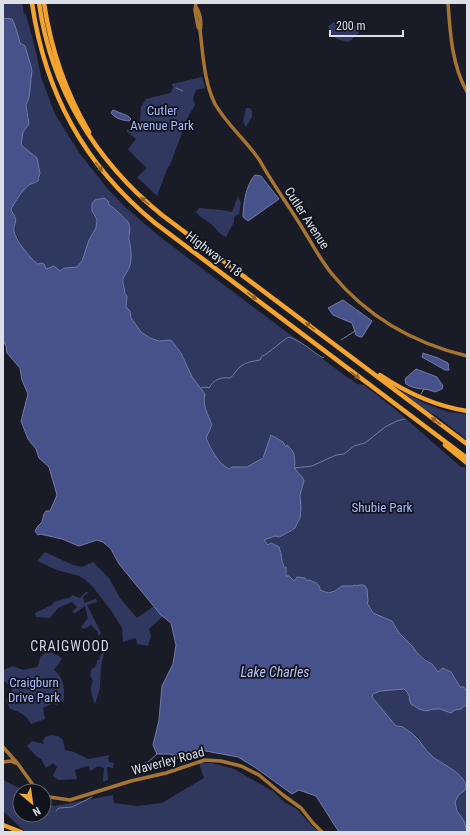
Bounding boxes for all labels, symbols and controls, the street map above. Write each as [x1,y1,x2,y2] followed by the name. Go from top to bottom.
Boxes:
[330,12,403,38] scale bar
[336,19,366,33] text: 200 m
[130,103,194,133] park label: Cutler Avenue Park
[95,161,103,172] one-way arrow
[281,184,333,252] street label: Cutler Avenue
[140,196,150,205] one-way arrow
[183,228,245,280] street label: Highway 118
[246,292,257,301] one-way arrow
[304,321,315,330] one-way arrow
[350,370,361,379] one-way arrow
[430,416,441,425] one-way arrow
[352,500,413,515] park label: Shubie Park
[30,638,110,654] district label: CRAIGWOOD
[240,664,310,680] water label: Lake Charles
[8,675,60,705] park label: Craigburn Drive Park
[130,744,206,778] street label: Waverley Road
[12,783,52,823] north arrow
[30,804,43,819] text: N

